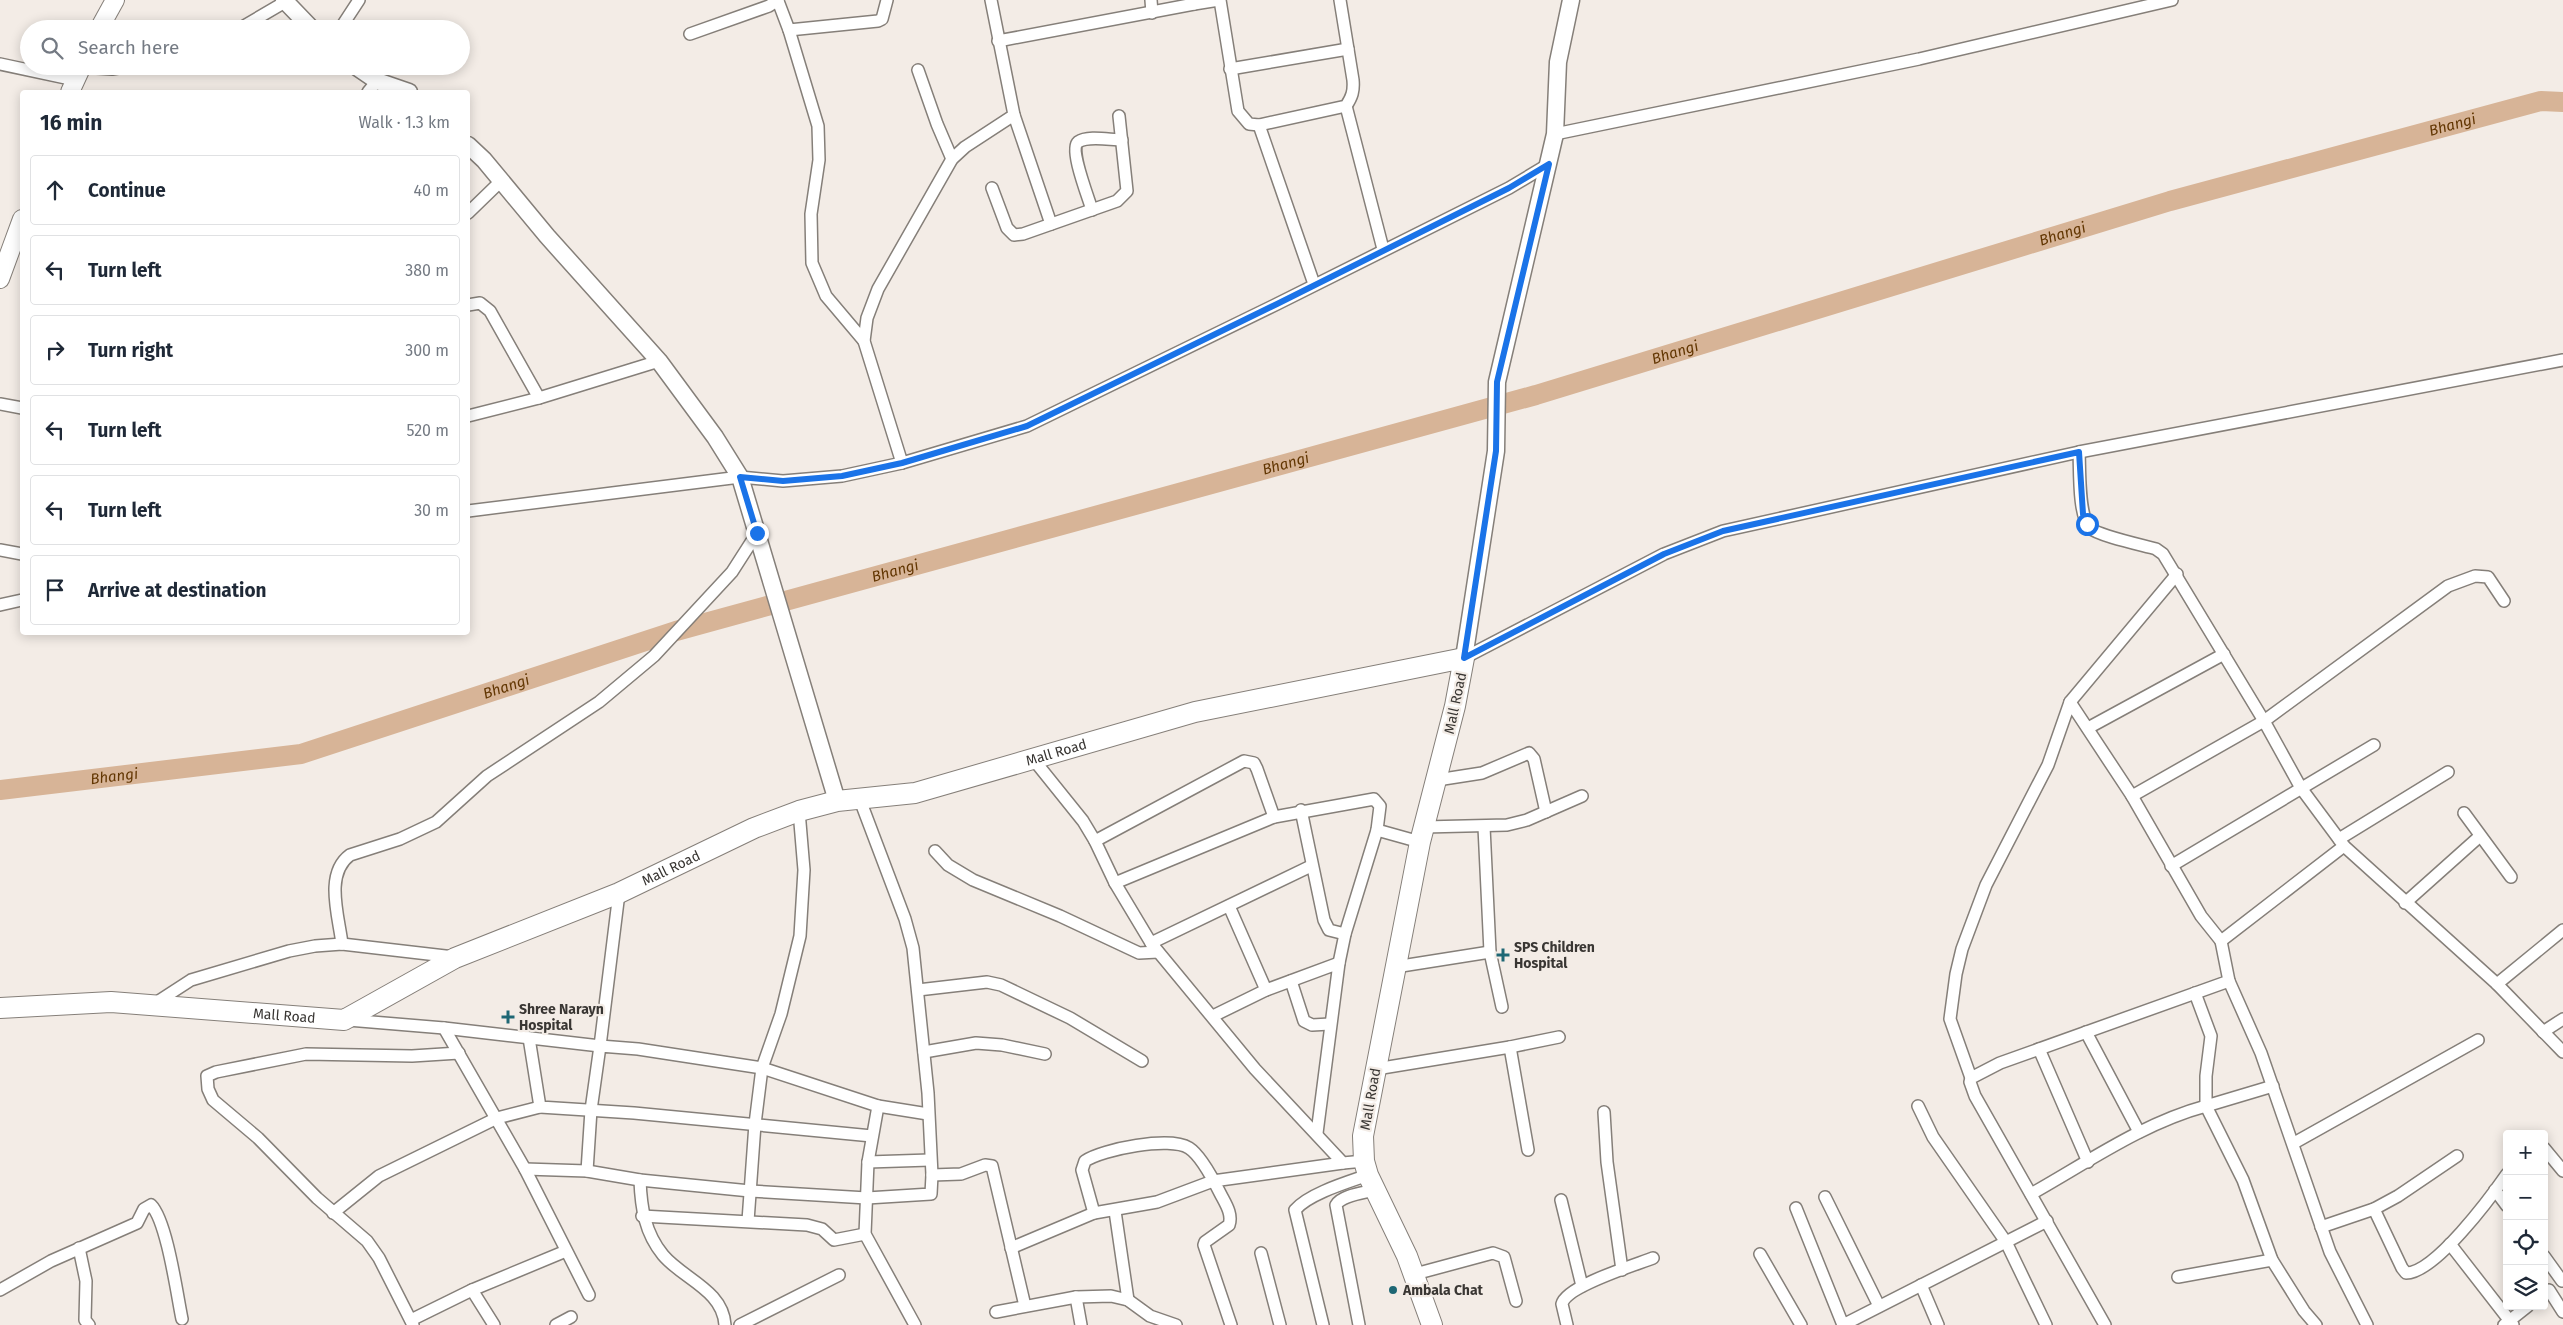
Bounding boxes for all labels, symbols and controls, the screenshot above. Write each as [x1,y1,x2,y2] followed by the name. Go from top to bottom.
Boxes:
[20,20,470,75] search box
[38,34,66,62] icon: search
[78,36,179,59] text: Search here
[40,110,102,136] text: 16 min
[2427,110,2478,140] water label: Bhangi
[358,113,450,132] text: Walk · 1.3 km
[41,176,69,204] icon: ahead
[88,179,166,202] text: Continue
[414,181,449,200] text: 40 m
[2037,218,2088,250] water label: Bhangi
[41,256,69,284] icon: left
[88,259,162,282] text: Turn left
[405,261,449,280] text: 380 m
[41,336,69,364] icon: right
[1650,337,1701,368] water label: Bhangi
[88,339,173,362] text: Turn right
[405,341,449,360] text: 300 m
[41,416,69,444] icon: left
[88,419,162,442] text: Turn left
[406,421,449,440] text: 520 m
[1260,449,1311,479] water label: Bhangi
[41,496,69,524] icon: left
[88,499,162,522] text: Turn left
[414,501,449,520] text: 30 m
[2076,513,2099,536] route start
[746,522,769,545] route end
[870,556,921,586] water label: Bhangi
[41,576,69,604] icon: arrive
[88,579,267,602] text: Arrive at destination
[481,671,532,703] water label: Bhangi
[1441,671,1470,735] street label: Mall Road
[1024,736,1089,770] street label: Mall Road
[89,765,139,788] water label: Bhangi
[639,847,703,890] street label: Mall Road
[1514,939,1595,972] place label: SPS Children Hospital
[1496,948,1510,962] marker: SPS Children Hospital
[519,1001,604,1034] place label: Shree Narayn Hospital
[252,1005,316,1027] street label: Mall Road
[501,1010,515,1024] marker: Shree Narayn Hospital
[1357,1067,1384,1131] street label: Mall Road
[2503,1130,2548,1310] map controls
[2503,1130,2548,1175] button: +
[2503,1175,2548,1220] button: −
[2503,1220,2548,1265] button: locate
[2503,1265,2548,1310] button: layers
[1402,1282,1484,1299] place label: Ambala Chat
[1387,1284,1399,1296] marker: Ambala Chat

